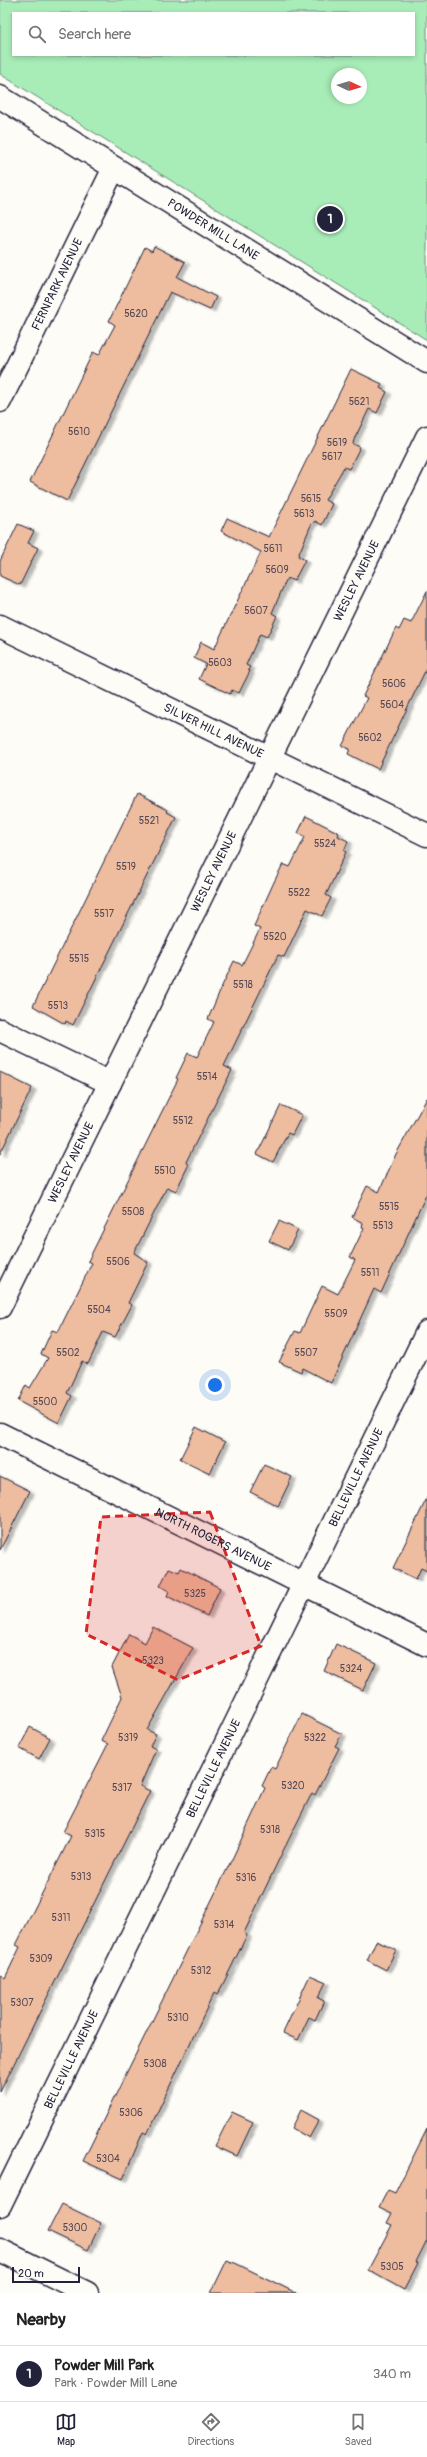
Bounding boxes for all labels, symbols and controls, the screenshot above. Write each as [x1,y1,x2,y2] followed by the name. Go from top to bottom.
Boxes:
[12,12,415,56] search box
[26,23,48,45] icon: search
[58,25,131,44] text: Search here
[331,68,367,104] north arrow
[164,196,262,264] street label: POWDER MILL LANE
[317,204,343,234] pin: 1
[29,236,86,333] street label: FERNPARK AVENUE
[124,308,148,320] house number: 5620
[349,396,369,408] house number: 5621
[68,426,90,438] house number: 5610
[327,437,347,449] house number: 5619
[322,451,343,463] house number: 5617
[301,493,321,505] house number: 5615
[294,508,315,520] house number: 5613
[331,538,383,624] street label: WESLEY AVENUE
[263,543,283,555] house number: 5611
[265,564,289,576] house number: 5609
[244,605,268,617] house number: 5607
[208,657,232,669] house number: 5603
[382,678,406,690] house number: 5606
[380,699,404,711] house number: 5604
[161,700,266,762] street label: SILVER HILL AVENUE
[358,732,382,744] house number: 5602
[139,815,159,827] house number: 5521
[188,829,240,915] street label: WESLEY AVENUE
[314,838,336,850] house number: 5524
[116,861,136,873] house number: 5519
[288,887,310,899] house number: 5522
[94,908,115,920] house number: 5517
[263,931,287,943] house number: 5520
[69,953,89,965] house number: 5515
[233,979,253,991] house number: 5518
[48,1000,69,1012] house number: 5513
[197,1071,217,1083] house number: 5514
[173,1115,194,1127] house number: 5512
[45,1120,98,1206] street label: WESLEY AVENUE
[154,1165,176,1177] house number: 5510
[379,1201,399,1213] house number: 5515
[122,1206,144,1218] house number: 5508
[373,1220,394,1232] house number: 5513
[106,1256,130,1268] house number: 5506
[361,1267,379,1279] house number: 5511
[87,1304,111,1316] house number: 5504
[325,1308,347,1320] house number: 5509
[56,1347,80,1359] house number: 5502
[295,1347,318,1359] house number: 5507
[205,1375,225,1395] your location
[33,1396,57,1408] house number: 5500
[326,1426,387,1529] street label: BELLEVILLE AVENUE
[153,1505,273,1575] street label: NORTH ROGERS AVENUE
[184,1588,206,1600] house number: 5325
[142,1655,164,1667] house number: 5323
[340,1663,362,1675] house number: 5324
[183,1717,244,1821] street label: BELLEVILLE AVENUE
[118,1732,138,1744] house number: 5319
[304,1732,326,1744] house number: 5322
[281,1780,305,1792] house number: 5320
[112,1782,133,1794] house number: 5317
[260,1824,280,1836] house number: 5318
[85,1828,105,1840] house number: 5315
[71,1871,92,1883] house number: 5313
[236,1872,257,1884] house number: 5316
[52,1912,70,1924] house number: 5311
[214,1919,235,1931] house number: 5314
[30,1953,52,1965] house number: 5309
[191,1965,212,1977] house number: 5312
[10,1997,34,2009] house number: 5307
[41,2008,102,2112] street label: BELLEVILLE AVENUE
[167,2012,189,2024] house number: 5310
[144,2058,166,2070] house number: 5308
[119,2107,143,2119] house number: 5306
[96,2153,120,2165] house number: 5304
[63,2222,87,2234] house number: 5300
[380,2261,404,2273] house number: 5305
[12,2265,80,2284] scale bar
[18,2267,44,2280] text: 20 m
[16,2309,65,2330] text: Nearby
[54,2356,154,2375] text: Powder Mill Park
[26,2366,32,2382] text: 1
[373,2366,411,2382] text: 340 m
[54,2375,177,2391] text: Park · Powder Mill Lane
[55,2411,77,2448] tab: Map
[187,2411,234,2448] tab: Directions
[345,2411,372,2448] tab: Saved

